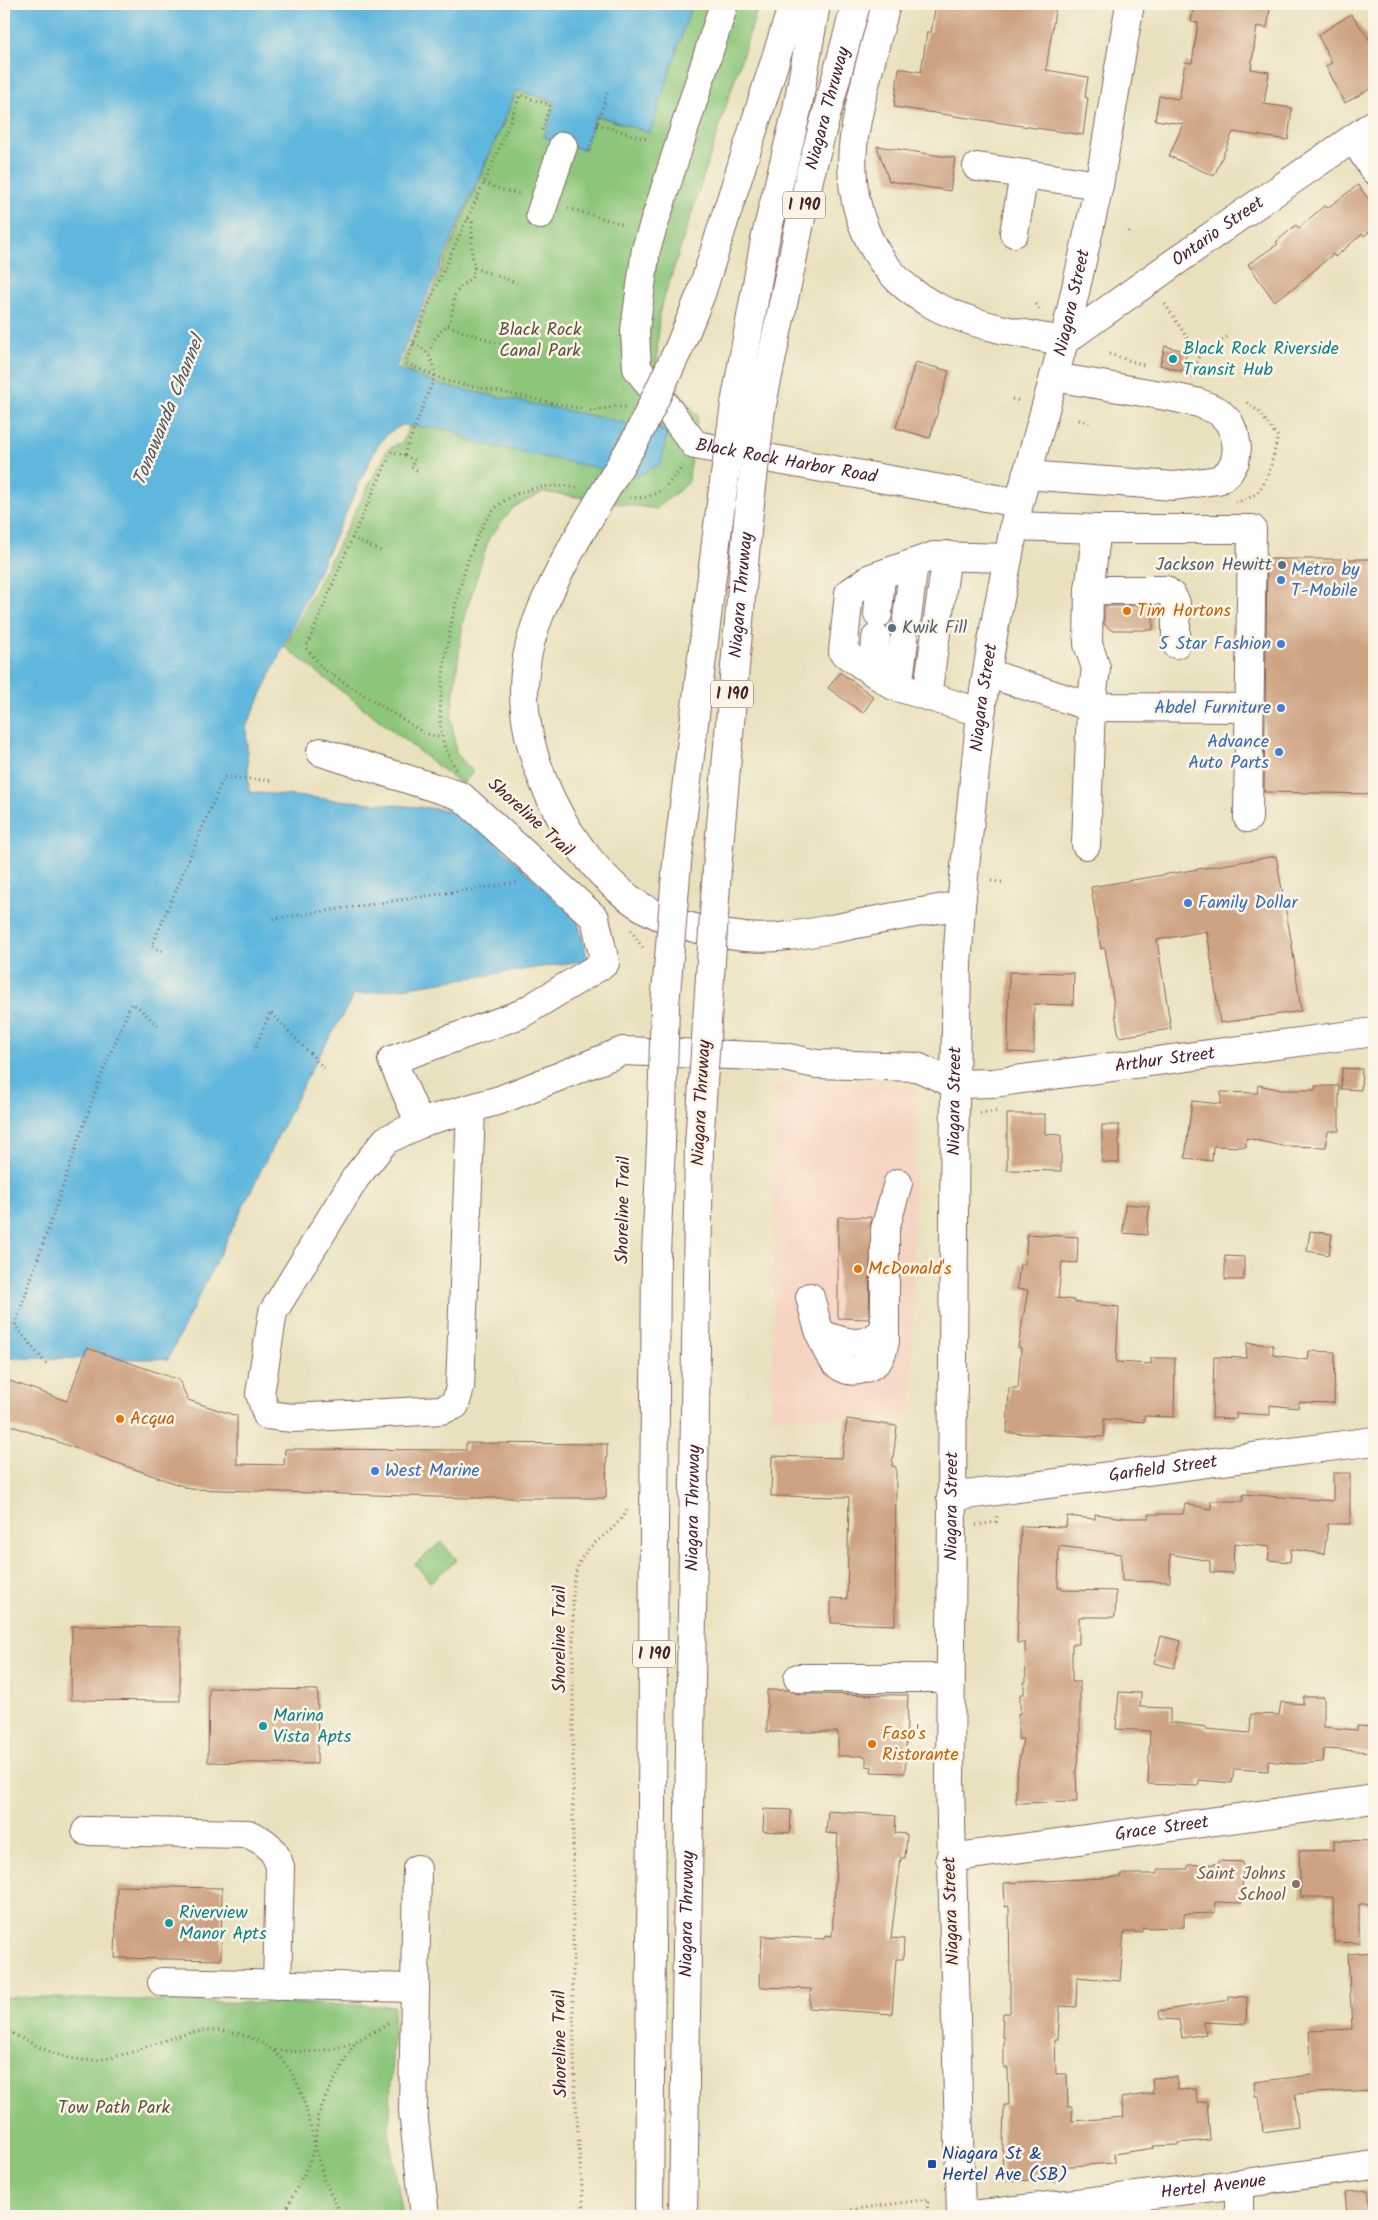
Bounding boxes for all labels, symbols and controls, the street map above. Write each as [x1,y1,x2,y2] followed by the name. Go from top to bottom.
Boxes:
[797,43,858,173] street label: Niagara Thruway
[1166,188,1271,274] street label: Ontario Street
[783,192,825,218] road number: I 190
[1046,245,1099,360] street label: Niagara Street
[498,316,582,366] park label: Black Rock Canal Park
[125,328,214,491] water label: Tonawanda Channel
[1183,335,1339,385] place label: Black Rock Riverside Transit Hub
[1167,353,1179,365] marker: Black Rock Riverside Transit Hub
[693,431,880,492] street label: Black Rock Harbor Road
[721,530,761,659] street label: Niagara Thruway
[1156,551,1273,580] place label: Jackson Hewitt
[1291,556,1360,606] place label: Metro by T-Mobile
[1276,559,1288,571] marker: Jackson Hewitt
[1275,574,1287,586] marker: Metro by T-Mobile
[1137,597,1231,626] place label: Tim Hortons
[1121,605,1133,617] marker: Tim Hortons
[902,614,968,643] place label: Kwik Fill
[886,622,898,634] marker: Kwik Fill
[1159,630,1271,659] place label: 5 Star Fashion
[1275,638,1287,650] marker: 5 Star Fashion
[963,640,1006,753] street label: Niagara Street
[711,681,753,708] road number: I 190
[1154,694,1271,723] place label: Abdel Furniture
[1275,702,1287,714] marker: Abdel Furniture
[1188,728,1269,778] place label: Advance Auto Parts
[1273,746,1285,758] marker: Advance Auto Parts
[480,771,580,865] street label: Shoreline Trail
[1198,889,1299,918] place label: Family Dollar
[1182,897,1194,909] marker: Family Dollar
[684,1039,720,1167] street label: Niagara Thruway
[1113,1039,1218,1081] street label: Arthur Street
[940,1045,970,1156] street label: Niagara Street
[609,1155,639,1264] street label: Shoreline Trail
[868,1255,952,1284] place label: McDonald's
[852,1263,864,1275] marker: McDonald's
[130,1405,175,1434] place label: Acqua
[114,1413,126,1425] marker: Acqua
[678,1444,709,1572] street label: Niagara Thruway
[1107,1447,1220,1490] street label: Garfield Street
[937,1450,967,1561] street label: Niagara Street
[385,1457,480,1486] place label: West Marine
[369,1465,381,1477] marker: West Marine
[546,1585,575,1693] street label: Shoreline Trail
[633,1640,675,1668] road number: I 190
[273,1702,352,1752] place label: Marina Vista Apts
[257,1720,269,1732] marker: Marina Vista Apts
[882,1720,959,1770] place label: Faso's Ristorante
[866,1738,878,1750] marker: Faso's Ristorante
[1113,1807,1212,1849] street label: Grace Street
[672,1850,703,1978] street label: Niagara Thruway
[936,1855,968,1966] street label: Niagara Street
[1196,1860,1287,1910] place label: Saint Johns School
[1290,1878,1302,1890] marker: Saint Johns School
[179,1899,267,1949] place label: Riverview Manor Apts
[163,1917,175,1929] marker: Riverview Manor Apts
[546,1989,576,2098] street label: Shoreline Trail
[58,2094,170,2123] park label: Tow Path Park
[942,2140,1068,2190] place label: Niagara St & Hertel Ave (SB)
[926,2158,938,2170] marker: Niagara St & Hertel Ave (SB)
[1159,2166,1268,2208] street label: Hertel Avenue

